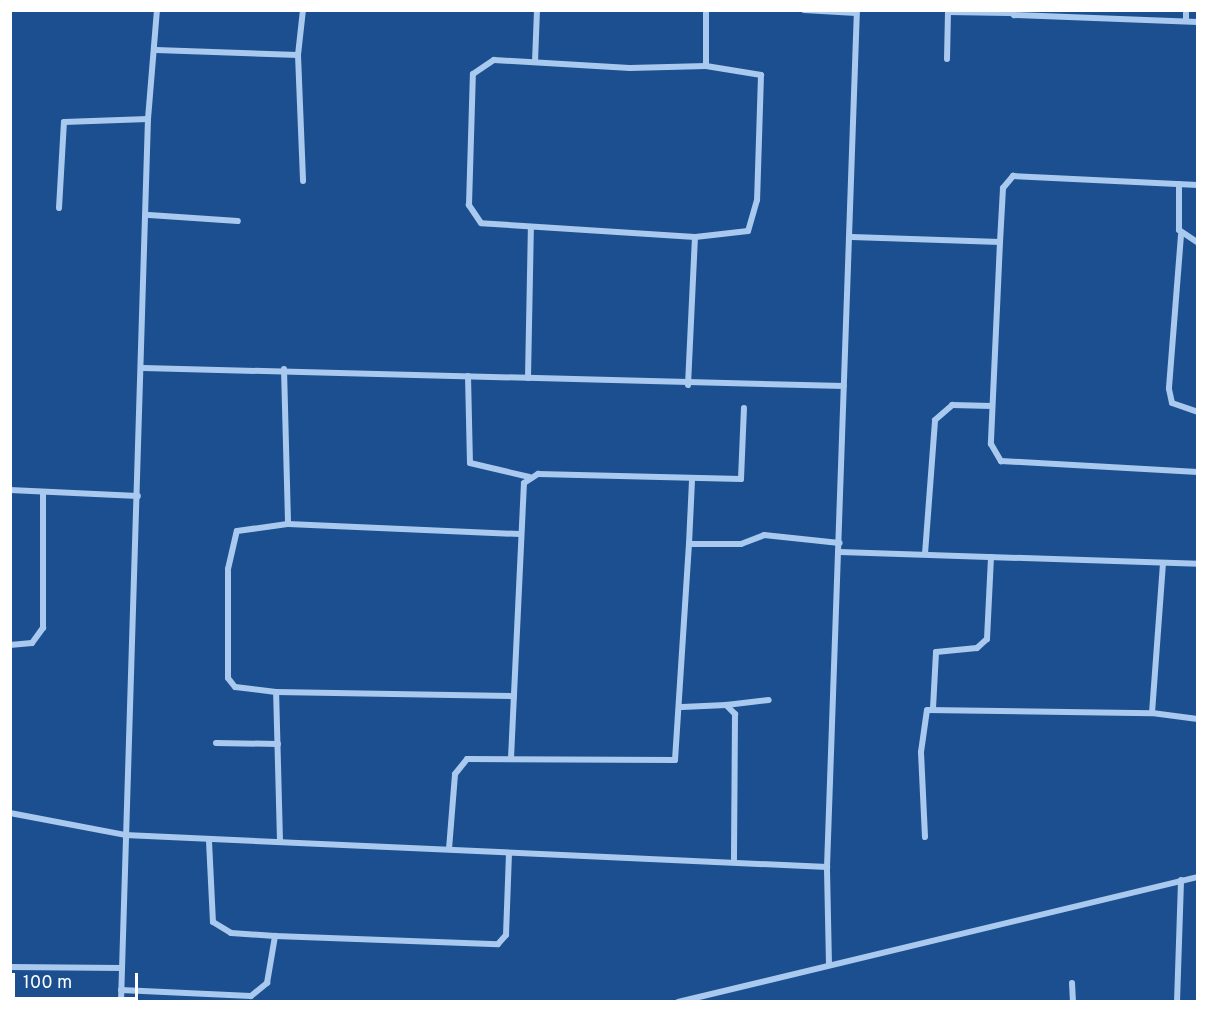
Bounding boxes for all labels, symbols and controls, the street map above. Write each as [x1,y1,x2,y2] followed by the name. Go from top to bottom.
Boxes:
[15,961,141,999] scale bar
[23,972,72,995] text: 100 m

